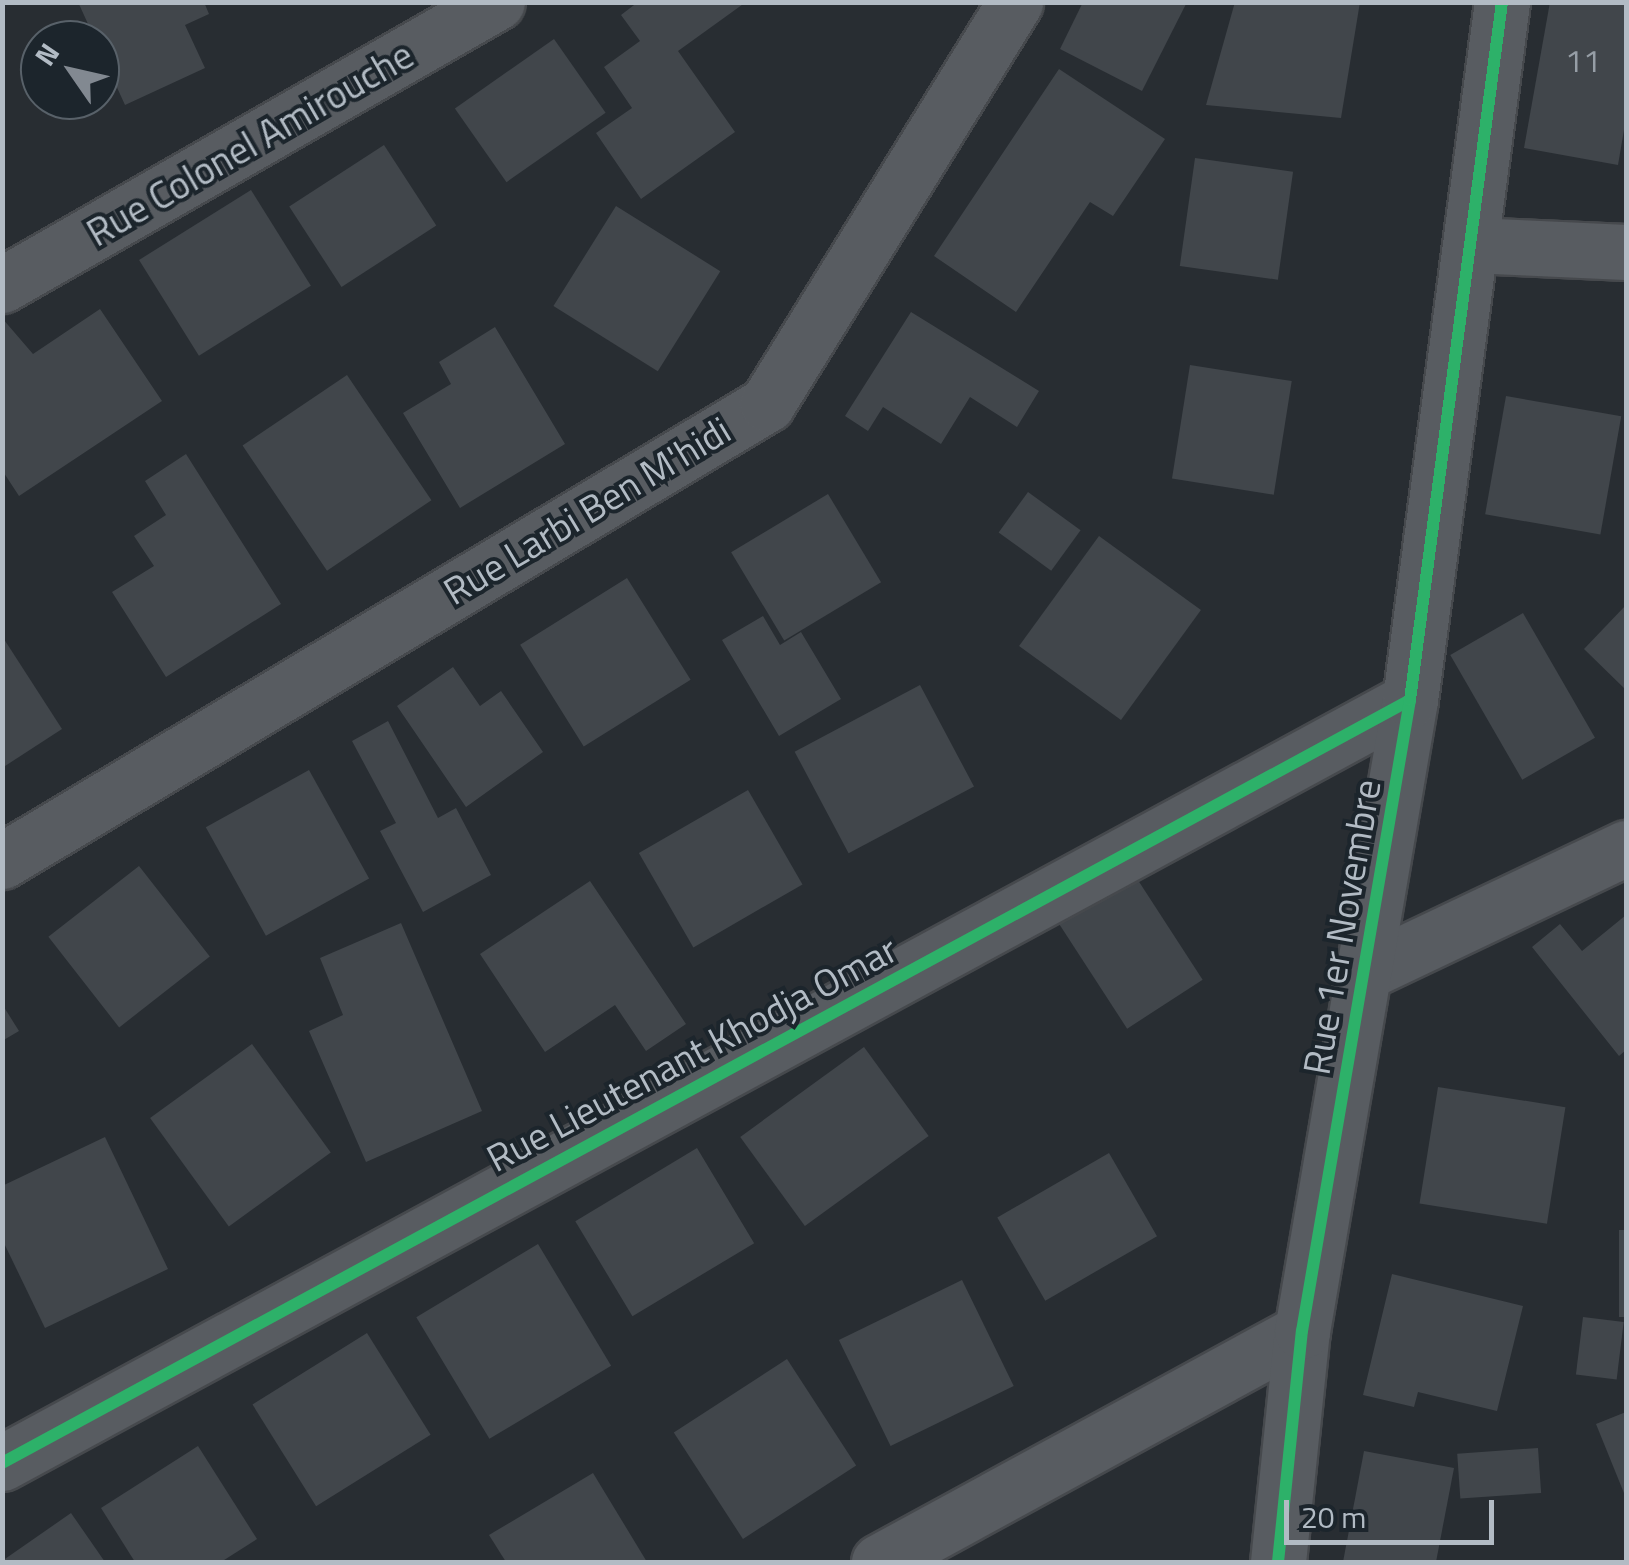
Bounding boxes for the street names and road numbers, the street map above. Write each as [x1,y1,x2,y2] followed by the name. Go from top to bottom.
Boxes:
[79,32,421,256] street label: Rue Colonel Amirouche
[435,407,739,615] street label: Rue Larbi Ben M'hidi
[1294,776,1390,1078] street label: Rue 1er Novembre
[479,926,905,1182] street label: Rue Lieutenant Khodja Omar

